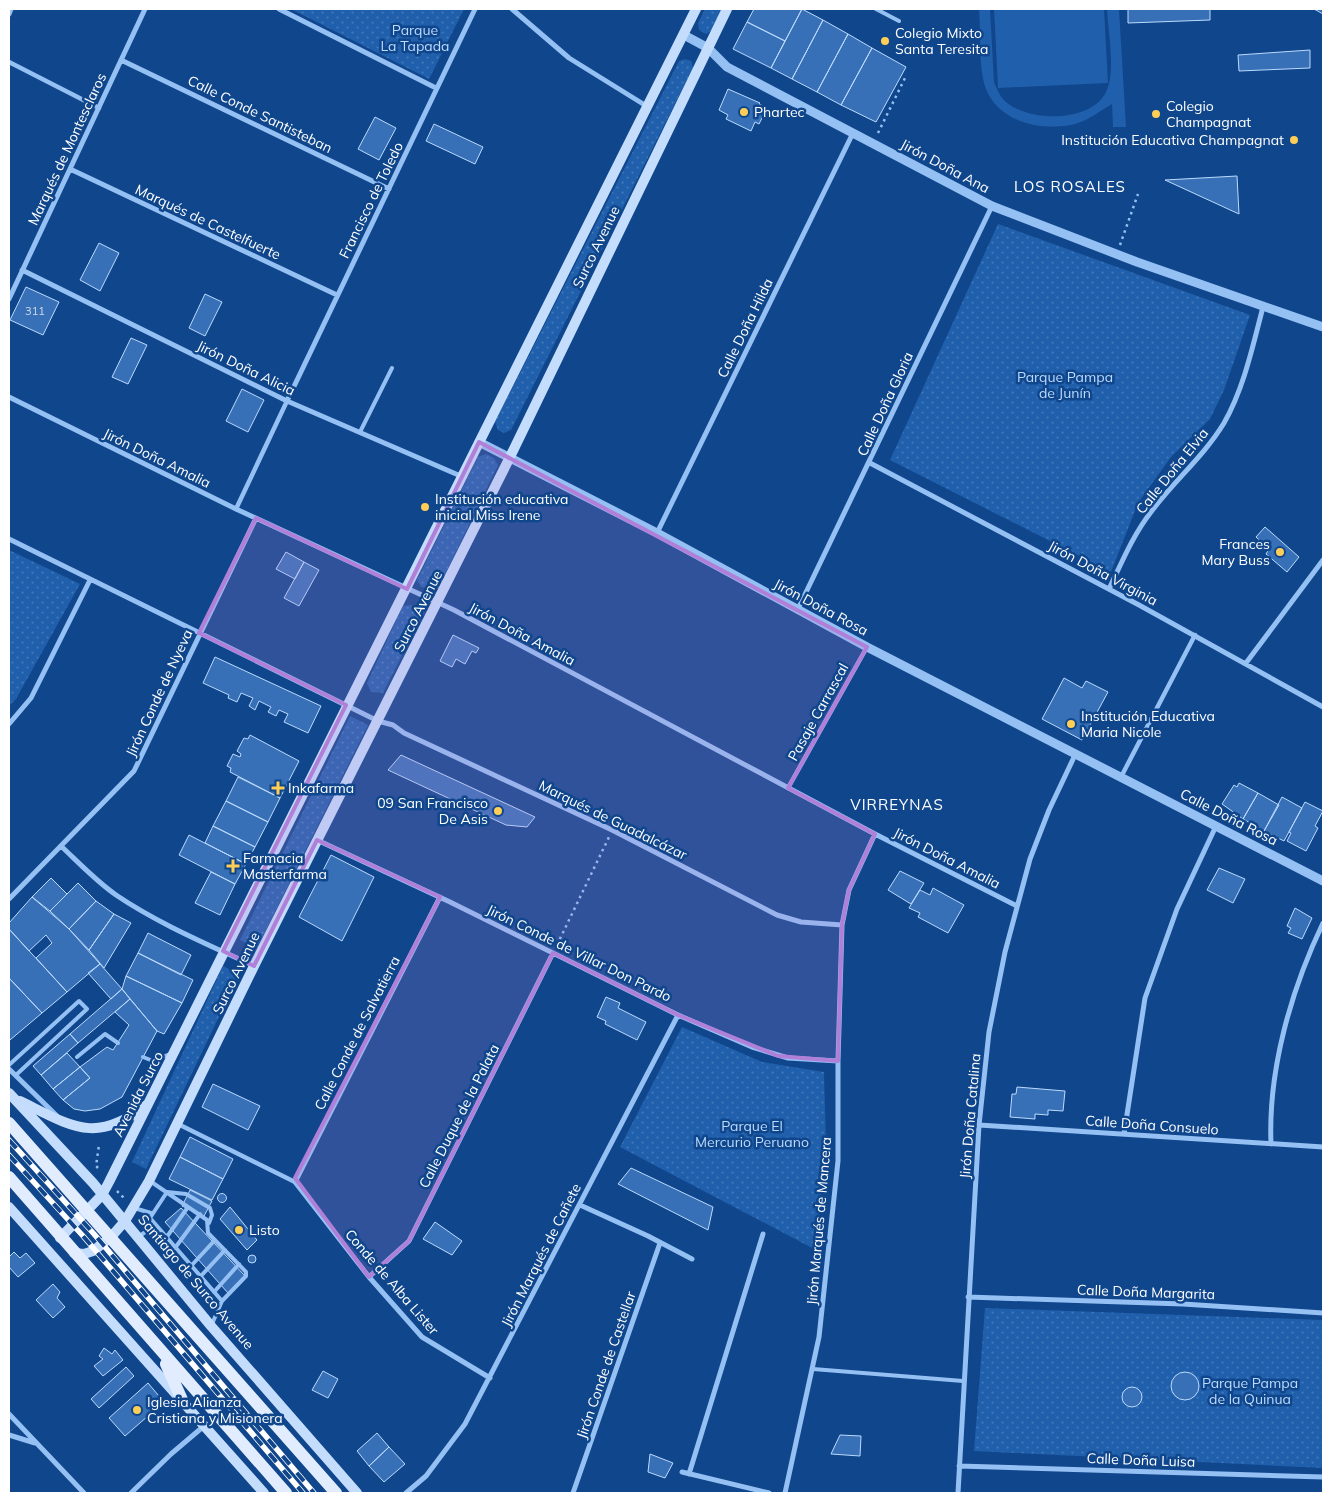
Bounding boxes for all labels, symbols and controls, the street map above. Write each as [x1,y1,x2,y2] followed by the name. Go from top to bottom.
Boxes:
[380,21,450,55] park label: Parque La Tapada
[895,24,988,58] place label: Colegio Mixto Santa Teresita
[879,35,891,47] marker: Colegio Mixto Santa Teresita
[24,70,110,228] street label: Marqués de Montesclaros
[185,71,335,157] street label: Calle Conde Santisteban
[1166,97,1251,131] place label: Colegio Champagnat
[754,103,805,121] place label: Phartec
[738,106,750,118] marker: Phartec
[1150,108,1162,120] marker: Colegio Champagnat
[1061,131,1284,149] place label: Institución Educativa Champagnat
[1288,134,1300,146] marker: Institución Educativa Champagnat
[897,135,993,197] street label: Jirón Doña Ana
[335,139,407,261] street label: Francisco de Toledo
[1014,177,1126,196] district label: LOS ROSALES
[132,180,284,264] street label: Marqués de Castelfuerte
[568,203,624,291] street label: Surco Avenue
[713,275,777,381] street label: Calle Doña Hilda
[25,304,45,318] house number: 311
[194,336,298,400] street label: Jirón Doña Alicia
[853,349,917,459] street label: Calle Doña Gloria
[1017,368,1113,402] park label: Parque Pampa de Junín
[100,424,214,492] street label: Jirón Doña Amalia
[1132,424,1212,518] street label: Calle Doña Elvia
[435,490,568,524] place label: Institución educativa inicial Miss Irene
[419,501,431,513] marker: Institución educativa inicial Miss Irene
[1202,535,1270,569] place label: Frances Mary Buss
[1045,537,1161,609] street label: Jirón Doña Virginia
[1274,546,1286,558] marker: Frances Mary Buss
[390,567,446,655] street label: Surco Avenue
[771,575,871,639] street label: Jirón Doña Rosa
[466,598,578,670] street label: Jirón Doña Amalia
[122,626,196,760] street label: Jirón Conde de Nyeva
[784,660,852,764] street label: Pasaje Carrascal
[1081,707,1215,741] place label: Institución Educativa Maria Nicole
[1065,718,1077,730] marker: Institución Educativa Maria Nicole
[536,776,691,864] street label: Marqués de Guadalcázar
[288,779,354,797] place label: Inkafarma
[272,782,284,794] marker: Inkafarma
[1177,785,1281,849] street label: Calle Doña Rosa
[377,794,488,828] place label: 09 San Francisco De Asis
[850,795,944,814] district label: VIRREYNAS
[492,805,504,817] marker: 09 San Francisco De Asis
[891,823,1003,893] street label: Jirón Doña Amalia
[243,849,327,883] place label: Farmacia Masterfarma
[227,860,239,872] marker: Farmacia Masterfarma
[484,900,674,1006] street label: Jirón Conde de Villar Don Pardo
[208,929,264,1017] street label: Surco Avenue
[310,953,404,1113] street label: Calle Conde de Salvatierra
[415,1041,503,1191] street label: Calle Duque de la Palata
[109,1048,167,1140] street label: Avenida Surco
[956,1053,984,1179] street label: Jirón Doña Catalina
[1085,1111,1219,1139] street label: Calle Doña Consuelo
[695,1117,809,1151] park label: Parque El Mercurio Peruano
[803,1136,835,1306] street label: Jirón Marqués de Mancera
[497,1180,585,1330] street label: Jirón Marqués de Cañete
[134,1211,258,1353] street label: Santiago de Surco Avenue
[249,1221,280,1239] place label: Listo
[233,1224,245,1236] marker: Listo
[341,1226,443,1339] street label: Conde de Alba Lister
[1077,1281,1215,1303] street label: Calle Doña Margarita
[572,1288,640,1441] street label: Jirón Conde de Castellar
[1202,1374,1298,1408] park label: Parque Pampa de la Quinua
[147,1393,283,1427] place label: Iglesia Alianza Cristiana y Misionera
[131,1404,143,1416] marker: Iglesia Alianza Cristiana y Misionera
[1086,1449,1196,1471] street label: Calle Doña Luisa

